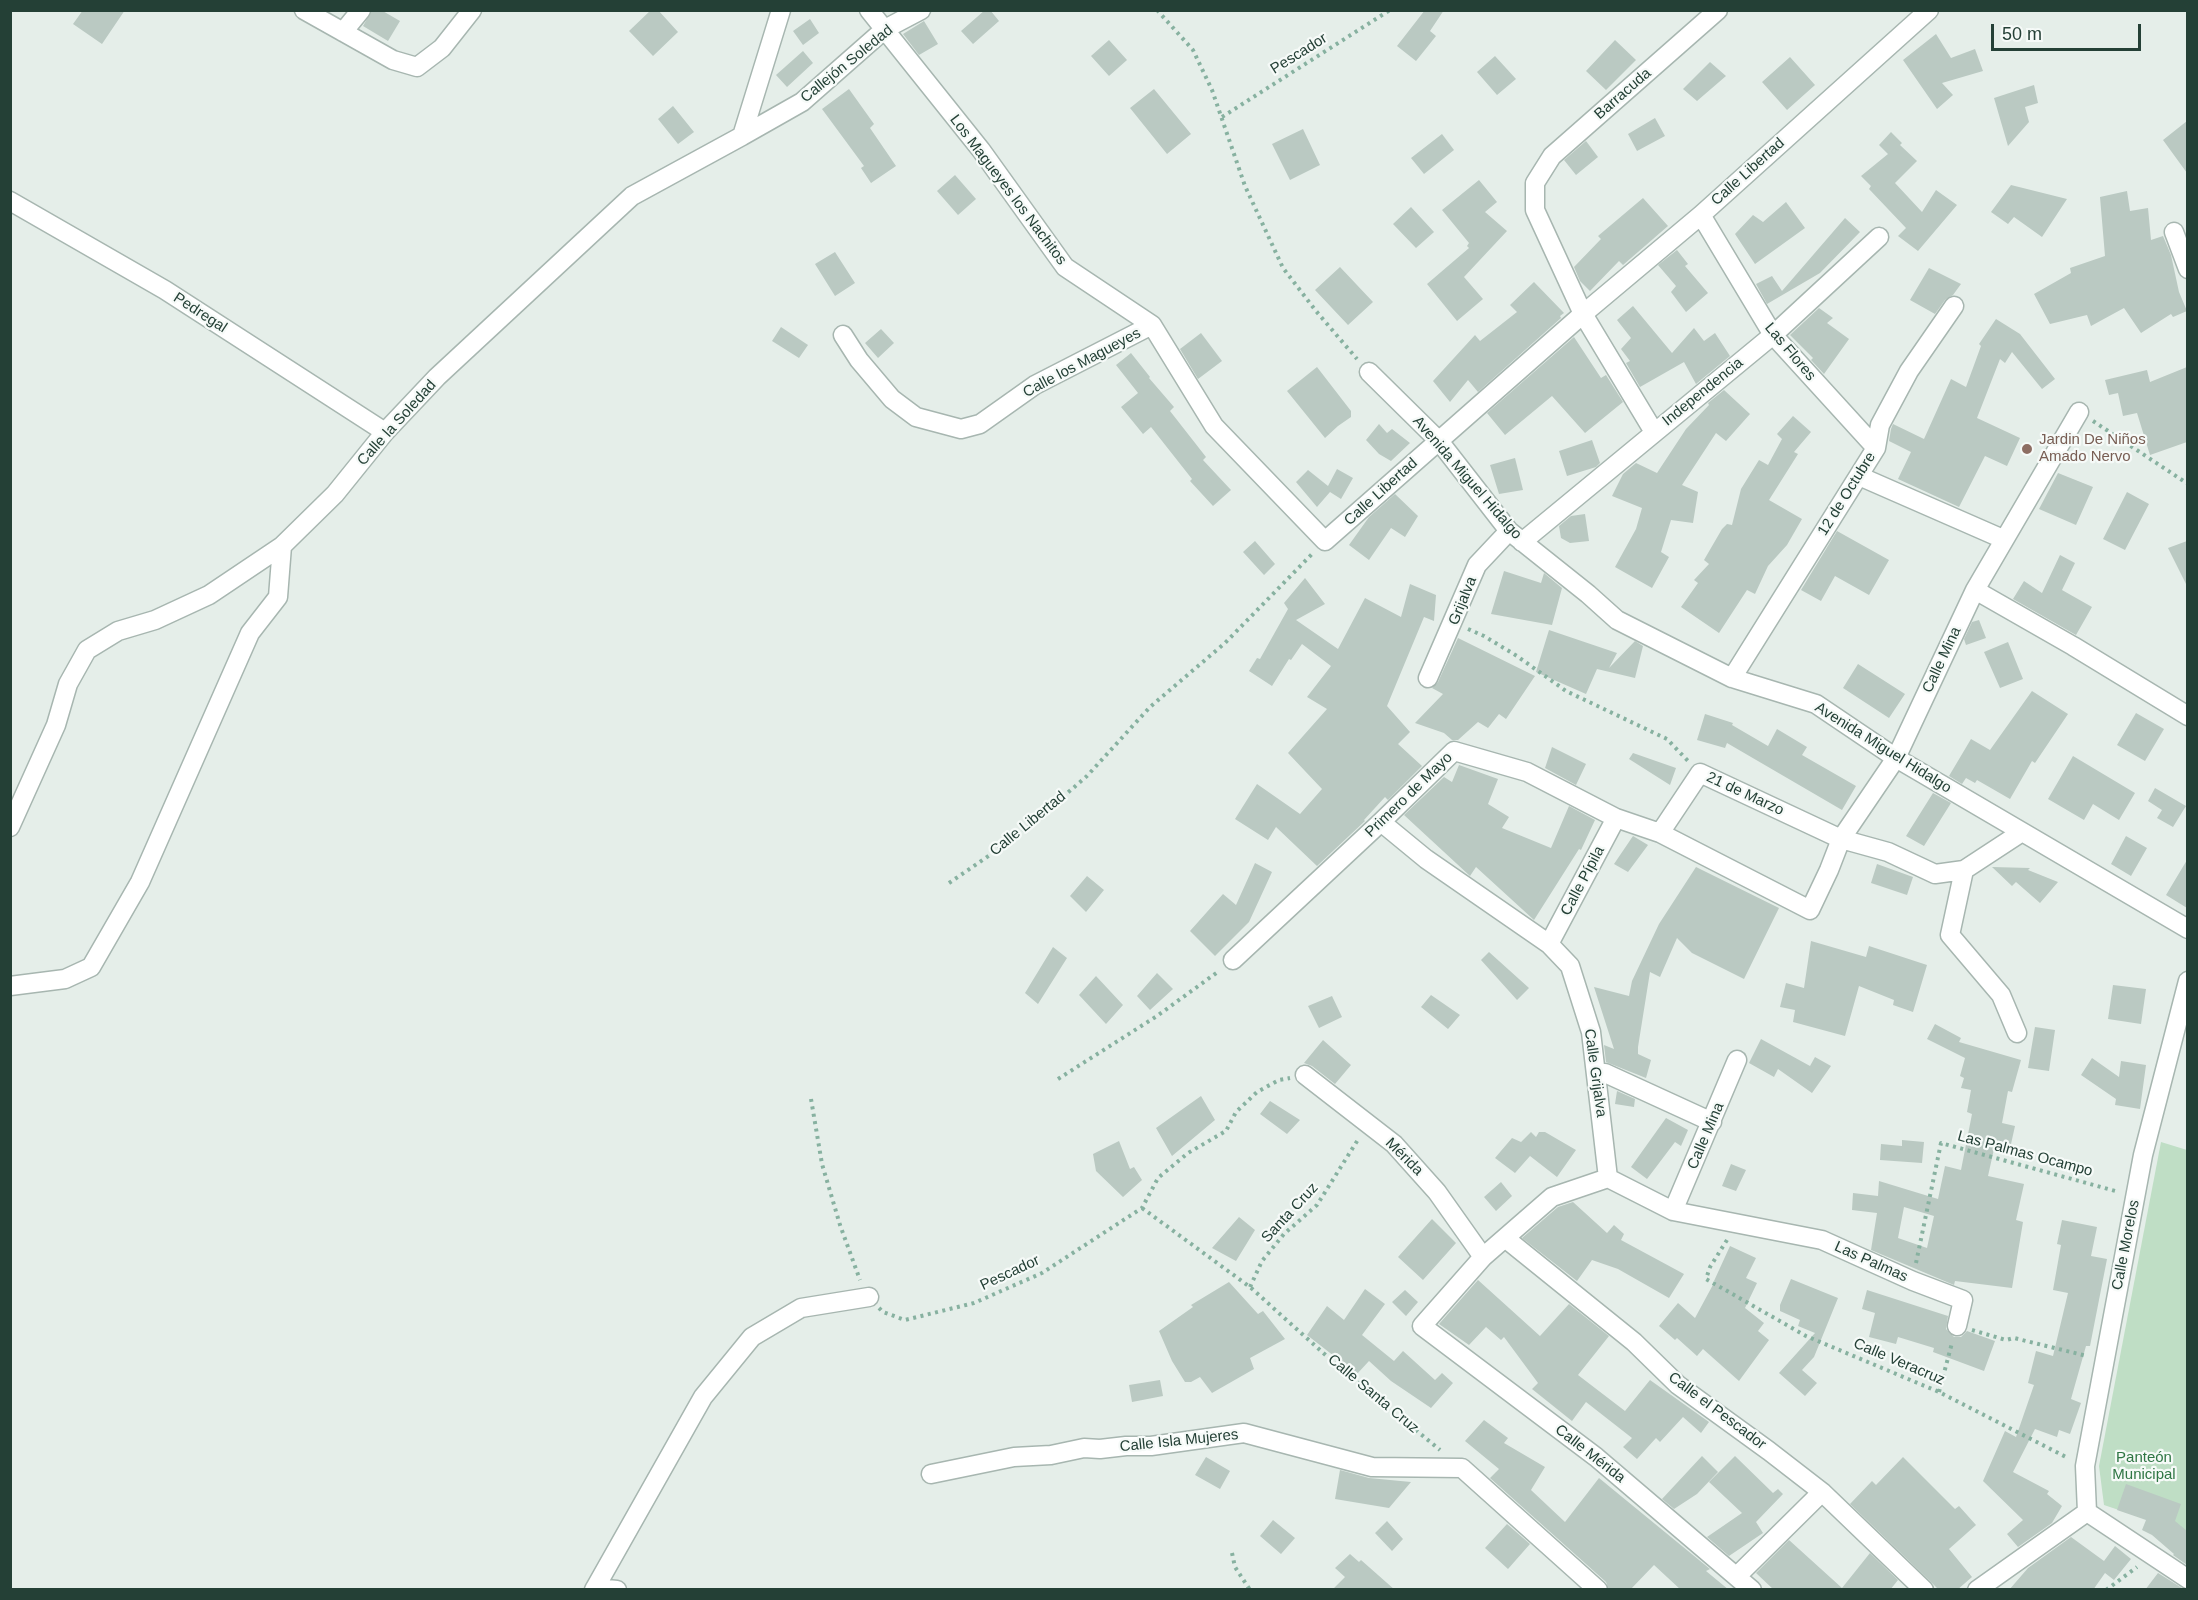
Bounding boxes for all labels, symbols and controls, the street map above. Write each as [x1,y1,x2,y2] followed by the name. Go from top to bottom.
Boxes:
[1994,12,2144,50] scale bar
[797,21,897,107] street label: Callejón Soledad
[2002,24,2042,44] text: 50 m
[1267,30,1331,78] street label: Pescador
[1591,65,1655,123] street label: Barracuda
[946,111,1070,269] street label: Los Magueyes los Nachitos
[1708,134,1788,210] street label: Calle Libertad
[170,289,230,337] street label: Pedregal
[1761,319,1819,385] street label: Las Flores
[1020,324,1144,402] street label: Calle los Magueyes
[1659,354,1747,430] street label: Independencia
[354,376,440,470] street label: Calle la Soledad
[1409,413,1525,543] street label: Avenida Miguel Hidalgo
[2039,431,2146,466] place label: Jardin De Niños Amado Nervo
[2020,442,2034,456] marker: Jardin De Niños Amado Nervo
[1814,449,1880,539] street label: 12 de Octubre
[1341,454,1421,530] street label: Calle Libertad
[1445,574,1481,628] street label: Grijalva
[1919,624,1965,696] street label: Calle Mina
[1812,699,1954,797] street label: Avenida Miguel Hidalgo
[1362,749,1456,841] street label: Primero de Mayo
[1703,768,1787,820] street label: 21 de Marzo
[986,788,1070,860] street label: Calle Libertad
[1557,843,1609,919] street label: Calle Pípila
[1580,1028,1610,1118] street label: Calle Grijalva
[1684,1100,1728,1172] street label: Calle Mina
[1955,1127,2095,1181] street label: Las Palmas Ocampo
[1381,1134,1427,1180] street label: Mérida
[1258,1179,1322,1247] street label: Santa Cruz
[2108,1198,2144,1292] street label: Calle Morelos
[1832,1238,1910,1286] street label: Las Palmas
[977,1251,1043,1295] street label: Pescador
[1851,1335,1947,1389] street label: Calle Veracruz
[1324,1351,1422,1437] street label: Calle Santa Cruz
[1665,1368,1769,1454] street label: Calle el Pescador
[1551,1421,1629,1487] street label: Calle Mérida
[1119,1426,1239,1456] street label: Calle Isla Mujeres
[2112,1449,2176,1484] park label: Panteón Municipal

